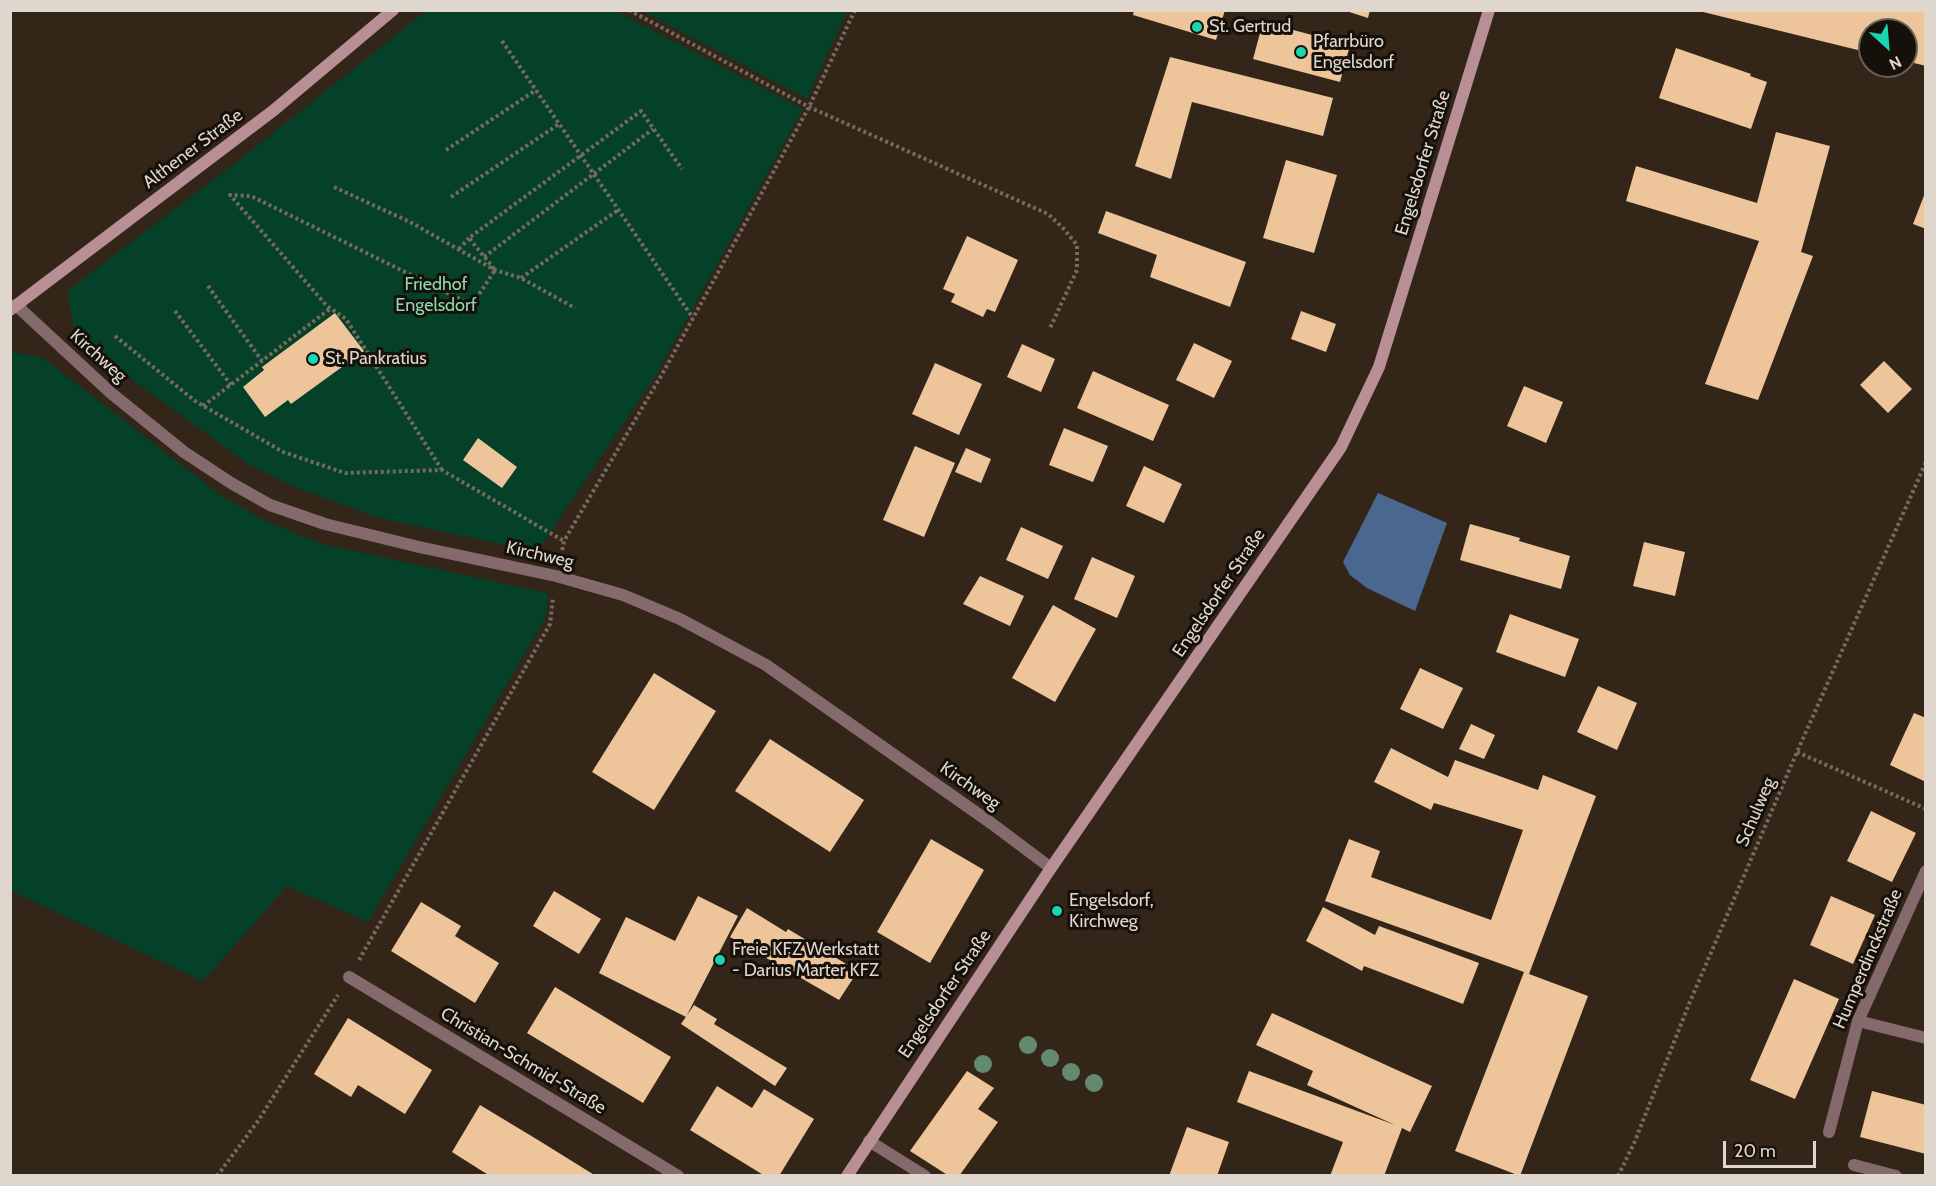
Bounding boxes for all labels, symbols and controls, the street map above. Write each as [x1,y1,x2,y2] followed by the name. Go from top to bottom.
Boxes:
[1209,16,1291,38] place label: St. Gertrud
[1858,18,1918,78] north arrow
[1190,20,1204,34] marker: St. Gertrud
[1313,31,1394,74] place label: Pfarrbüro Engelsdorf
[1294,45,1308,59] marker: Pfarrbüro Engelsdorf
[1886,52,1904,74] text: N
[1391,88,1455,238] street label: Engelsdorfer Straße
[139,105,247,193] street label: Althener Straße
[395,274,477,316] park label: Friedhof Engelsdorf
[65,325,131,387] street label: Kirchweg
[325,348,427,370] place label: St. Pankratius
[306,352,320,366] marker: St. Pankratius
[1168,525,1270,661] street label: Engelsdorfer Straße
[504,537,576,573] street label: Kirchweg
[936,757,1004,815] street label: Kirchweg
[1732,774,1780,850] street label: Schulweg
[1829,886,1907,1032] street label: Humperdinckstraße
[1069,890,1154,932] place label: Engelsdorf, Kirchweg
[1050,904,1064,918] marker: Engelsdorf, Kirchweg
[894,926,996,1062] street label: Engelsdorfer Straße
[732,939,879,982] place label: Freie KFZ Werkstatt - Darius Marter KFZ
[713,953,727,967] marker: Freie KFZ Werkstatt - Darius Marter KFZ
[436,1003,610,1119] street label: Christian-Schmid-Straße
[1726,1129,1819,1167] scale bar
[1734,1140,1776,1162] text: 20 m

